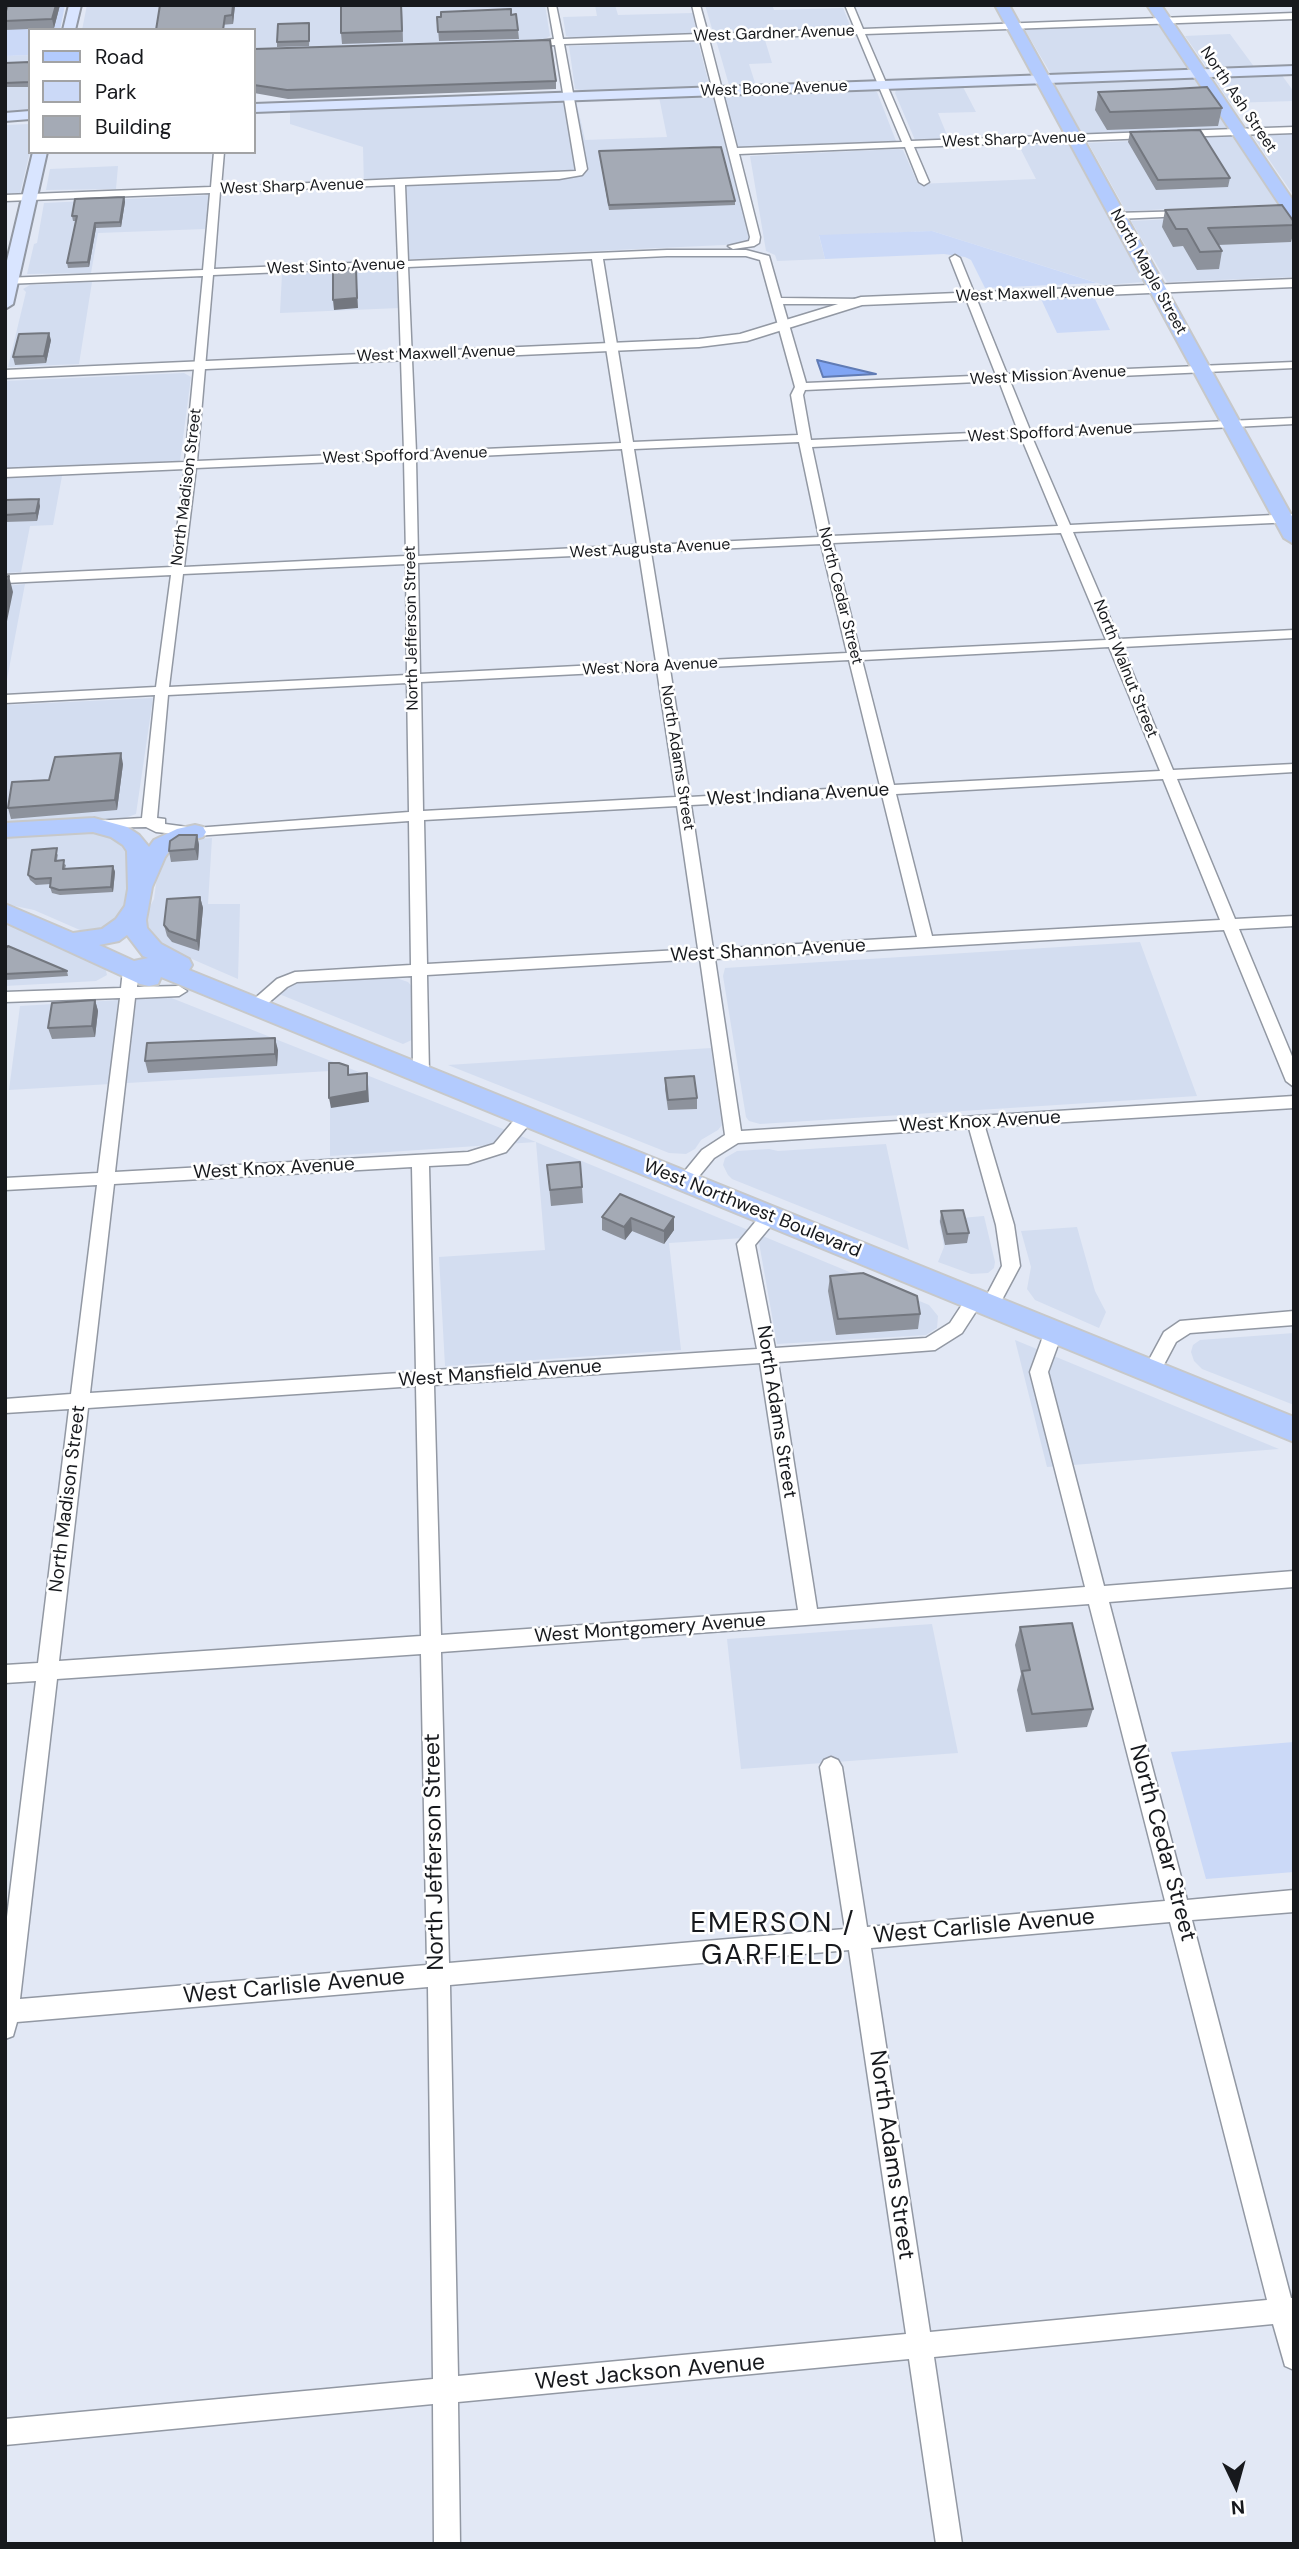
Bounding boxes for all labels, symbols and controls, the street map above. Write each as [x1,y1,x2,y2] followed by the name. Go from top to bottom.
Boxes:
[693,22,855,46] street label: West Gardner Avenue
[28,28,256,154] legend
[95,43,144,71] text: Road
[1195,43,1281,157] street label: North Ash Street
[700,77,848,101] street label: West Boone Avenue
[95,78,136,106] text: Park
[95,113,171,141] text: Building
[942,128,1086,152] street label: West Sharp Avenue
[220,175,364,199] street label: West Sharp Avenue
[1106,206,1190,338] street label: North Maple Street
[266,255,406,279] street label: West Sinto Avenue
[955,282,1115,306] street label: West Maxwell Avenue
[356,342,516,366] street label: West Maxwell Avenue
[969,362,1127,390] street label: West Mission Avenue
[168,407,206,567] street label: North Madison Street
[967,419,1133,447] street label: West Spofford Avenue
[322,444,488,468] street label: West Spofford Avenue
[814,525,866,667] street label: North Cedar Street
[569,535,731,563] street label: West Augusta Avenue
[401,545,423,711] street label: North Jefferson Street
[1088,597,1162,741] street label: North Walnut Street
[582,654,718,680] street label: West Nora Avenue
[656,684,698,832] street label: North Adams Street
[706,779,890,811] street label: West Indiana Avenue
[670,934,866,968] street label: West Shannon Avenue
[899,1106,1061,1138] street label: West Knox Avenue
[193,1153,355,1185] street label: West Knox Avenue
[640,1155,864,1263] street label: West Northwest Boulevard
[751,1324,801,1500] street label: North Adams Street
[398,1356,602,1392] street label: West Mansfield Avenue
[45,1404,91,1594] street label: North Madison Street
[534,1610,766,1648] street label: West Montgomery Avenue
[419,1733,451,1971] street label: North Jefferson Street
[1122,1742,1202,1944] street label: North Cedar Street
[872,1904,1096,1950] street label: West Carlisle Avenue
[691,1908,855,1974] district label: EMERSON / GARFIELD
[182,1964,406,2010] street label: West Carlisle Avenue
[863,2048,919,2262] street label: North Adams Street
[534,2349,766,2397] street label: West Jackson Avenue
[1201,2451,1271,2521] north arrow
[1230,2494,1246,2520] text: N

